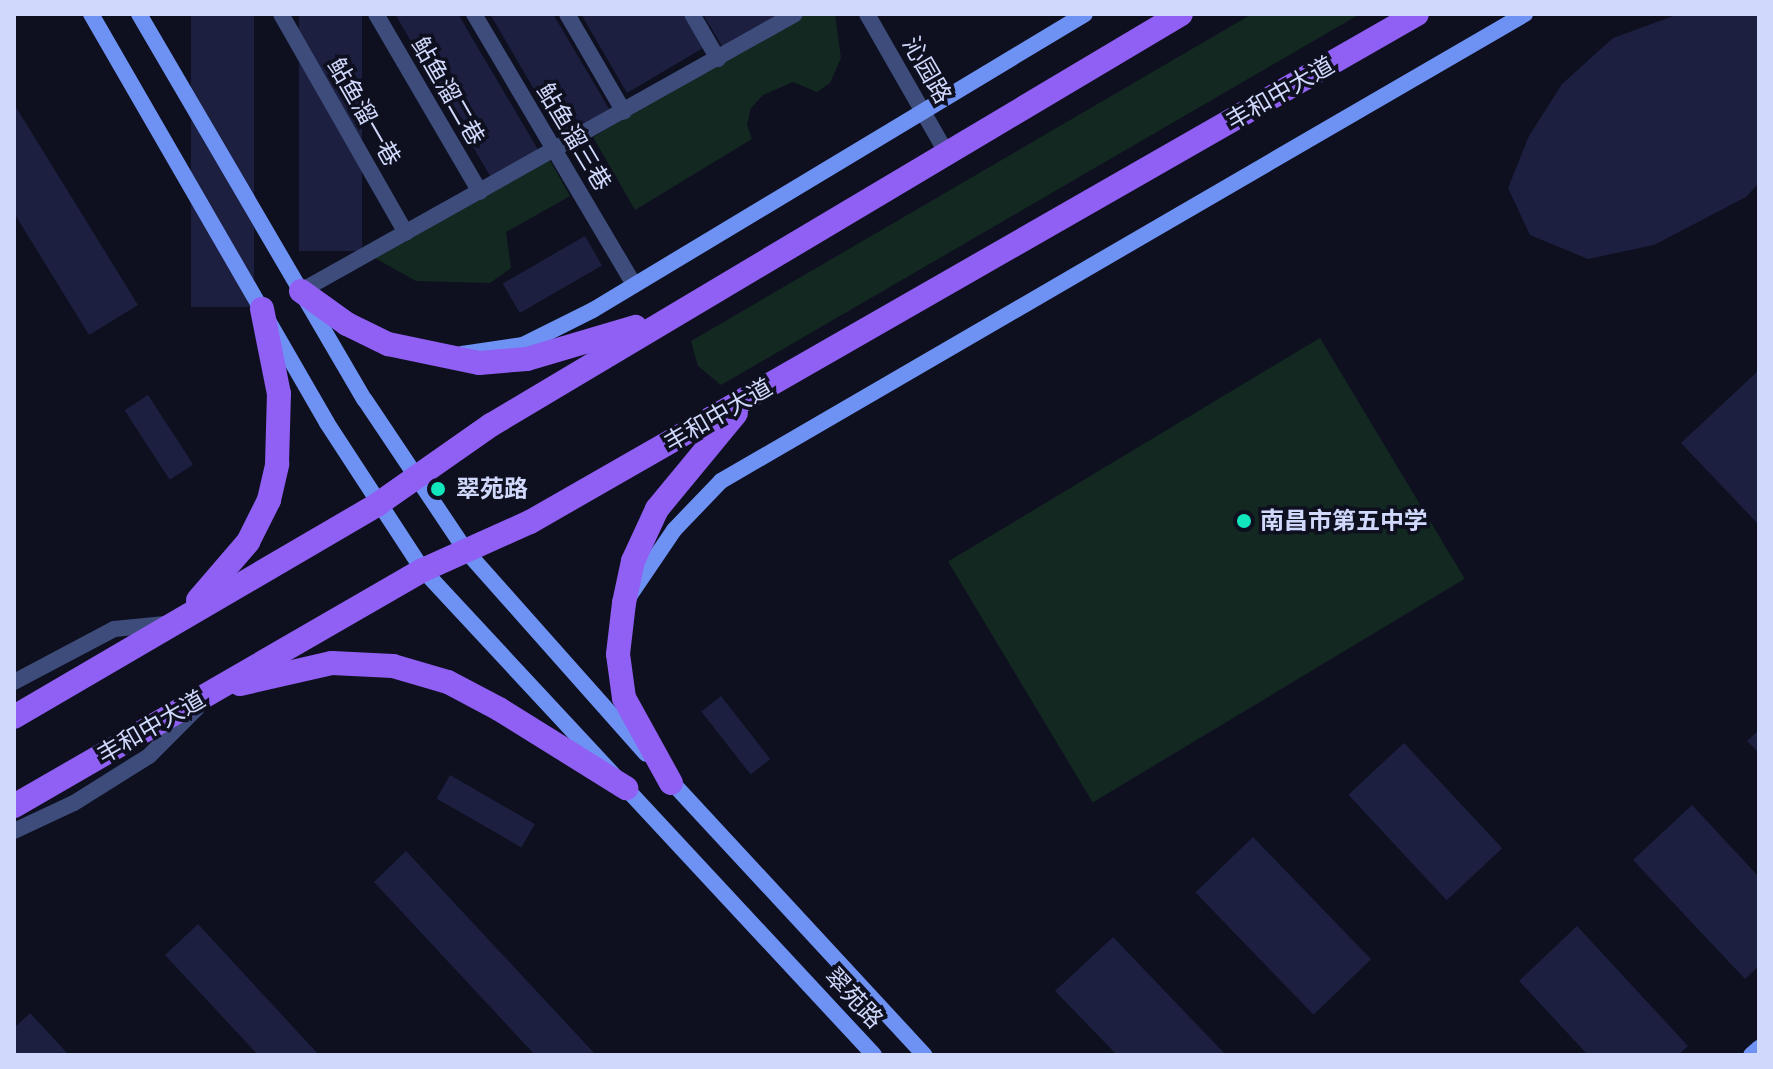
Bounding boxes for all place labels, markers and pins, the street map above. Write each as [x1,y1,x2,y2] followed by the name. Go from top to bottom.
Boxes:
[456,475,528,503] place label: 翠苑路
[427,478,449,500] marker: 翠苑路
[1260,507,1428,535] place label: 南昌市第五中学
[1235,512,1253,530] marker: 南昌市第五中学

